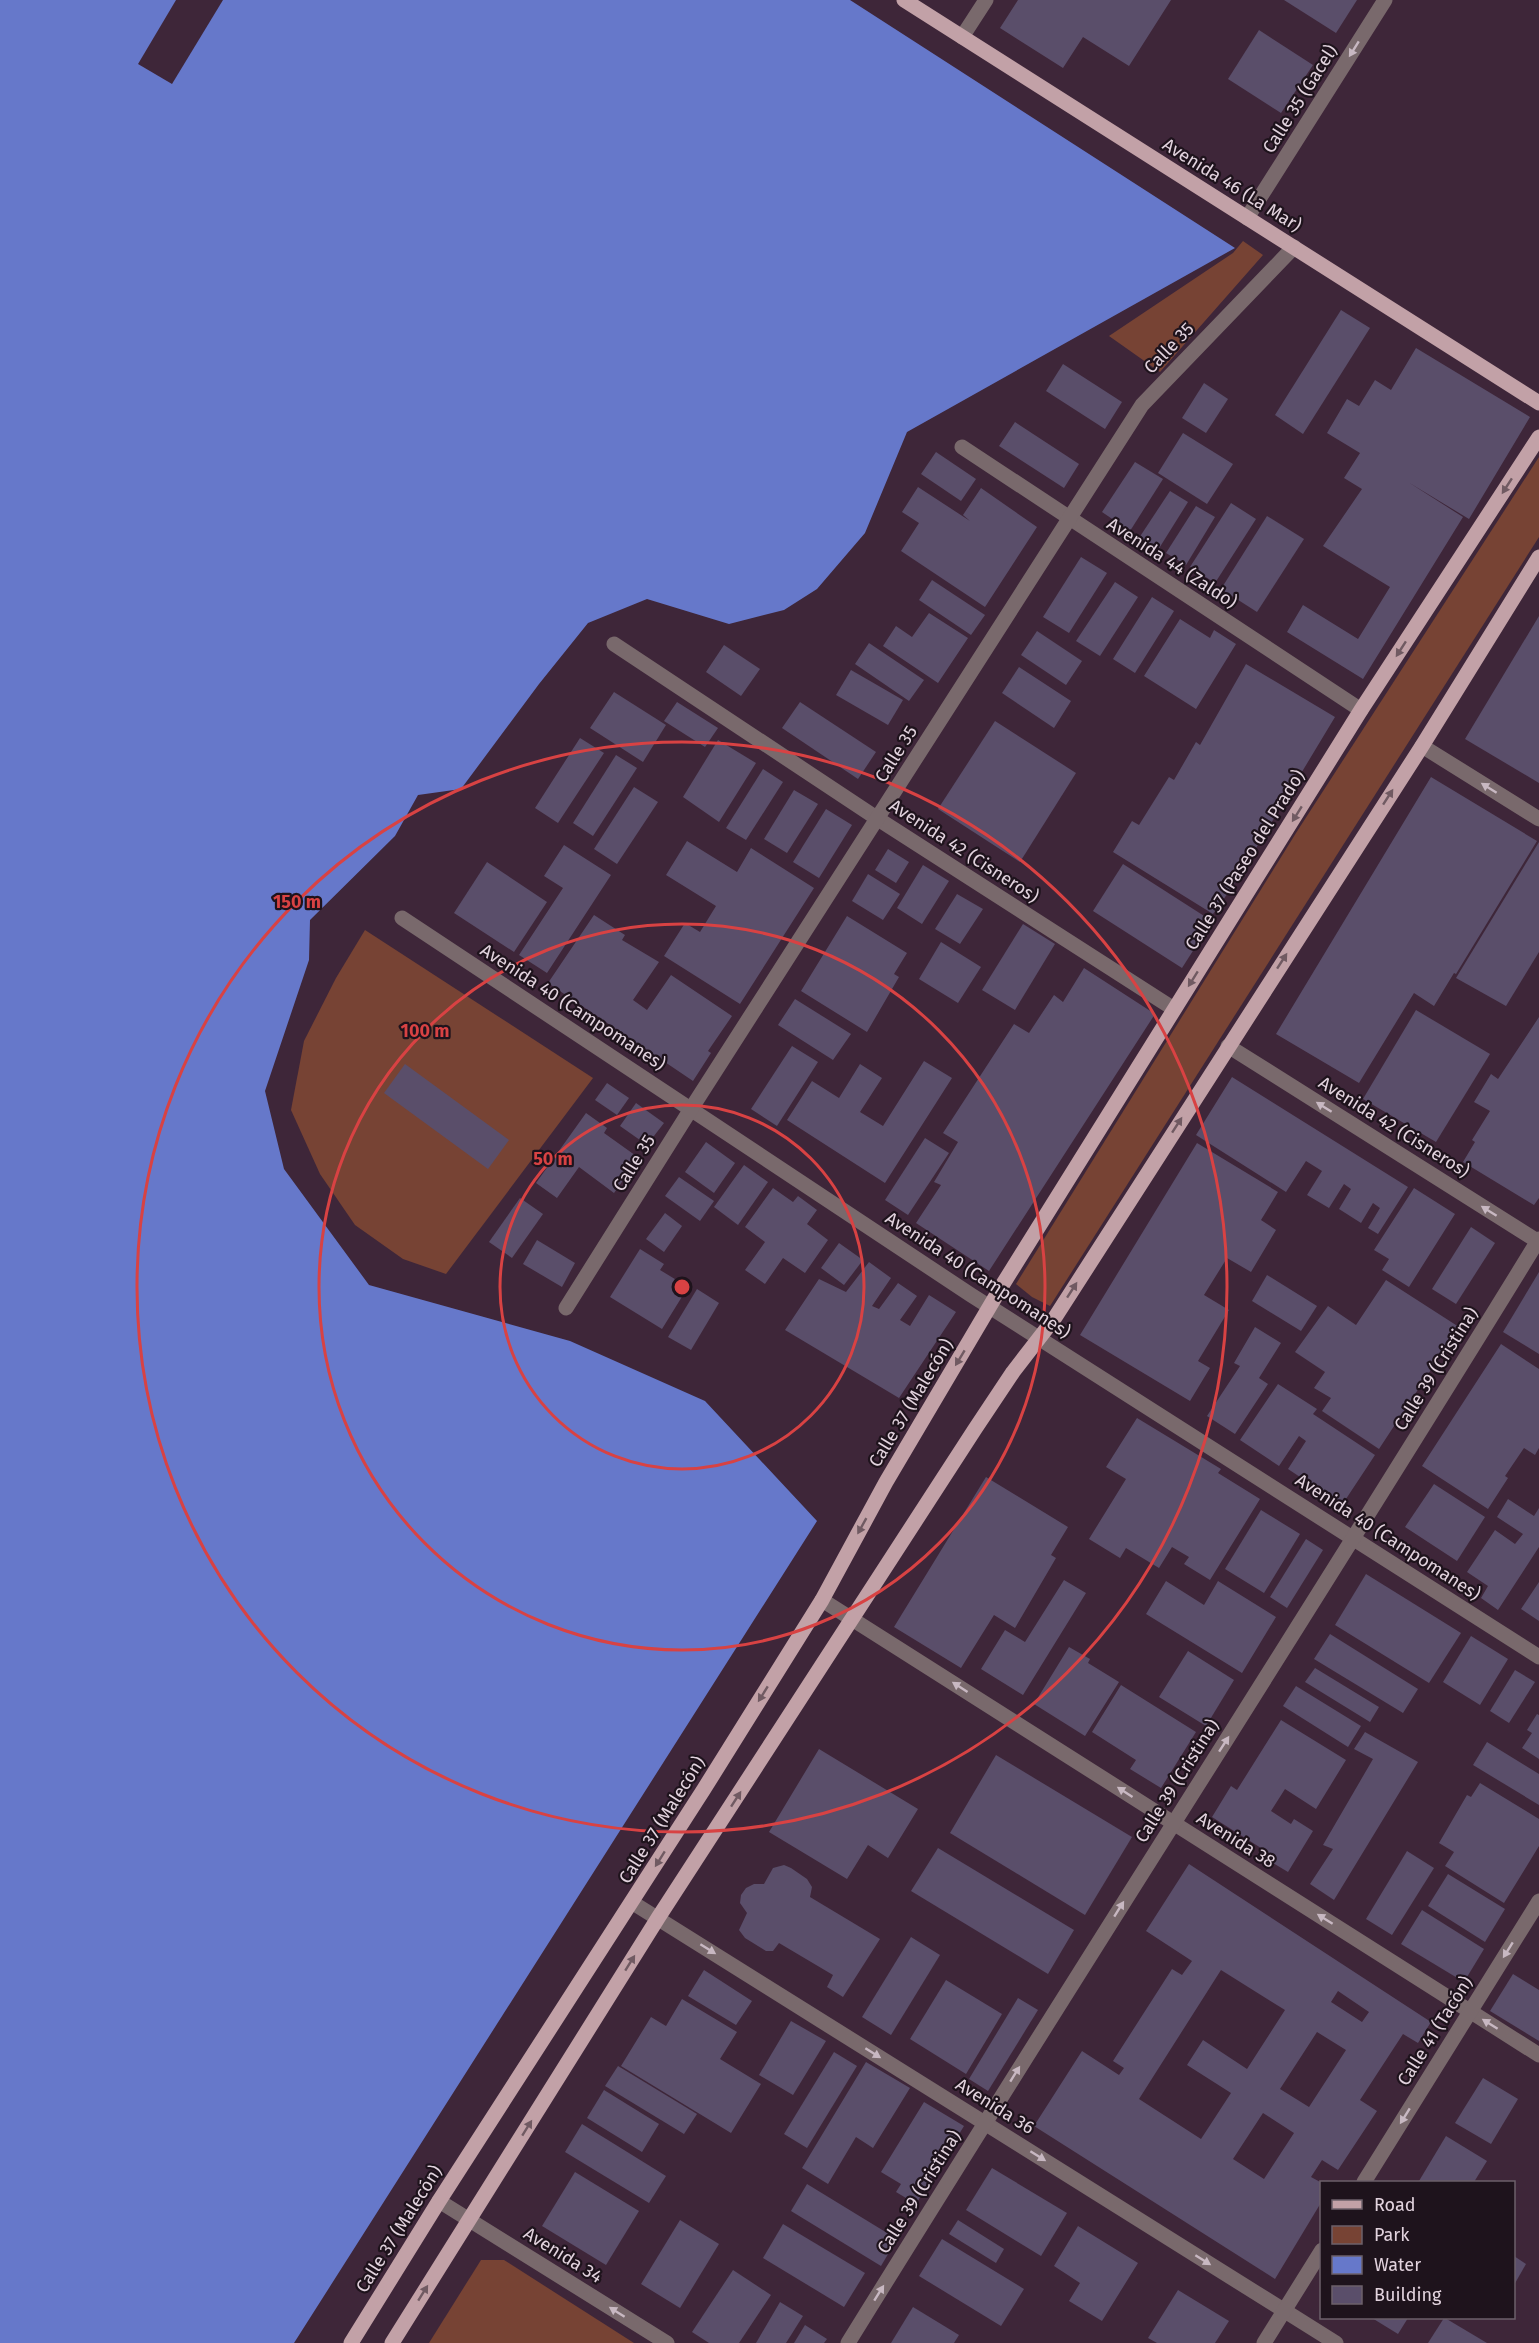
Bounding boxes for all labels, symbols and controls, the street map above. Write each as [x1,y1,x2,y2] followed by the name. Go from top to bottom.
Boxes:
[1258,41,1342,157] street label: Calle 35 (Gacel)
[1348,41,1359,58] one-way arrow
[1159,133,1306,237] street label: Avenida 46 (La Mar)
[1139,318,1199,378] street label: Calle 35
[1502,478,1513,494] one-way arrow
[1103,513,1241,613] street label: Avenida 44 (Zaldo)
[1396,641,1407,657] one-way arrow
[870,722,922,786] street label: Calle 35
[1180,766,1310,954] street label: Calle 37 (Paseo del Prado)
[1481,783,1498,794] one-way arrow
[1383,789,1394,806] one-way arrow
[885,794,1043,908] street label: Avenida 42 (Cisneros)
[1291,806,1302,822] one-way arrow
[273,891,321,913] text: 150 m
[476,939,670,1075] street label: Avenida 40 (Campomanes)
[1277,953,1288,969] one-way arrow
[1188,971,1199,987] one-way arrow
[401,1020,449,1042] text: 100 m
[1315,1072,1474,1182] street label: Avenida 42 (Cisneros)
[1316,1101,1333,1112] one-way arrow
[1171,1117,1182,1133] one-way arrow
[608,1131,660,1195] street label: Calle 35
[533,1148,573,1170] text: 50 m
[1481,1205,1498,1216] one-way arrow
[881,1207,1075,1343] street label: Avenida 40 (Campomanes)
[672,1277,692,1297] centre of rings
[1067,1282,1078,1298] one-way arrow
[1389,1303,1483,1435] street label: Calle 39 (Cristina)
[864,1335,958,1471] street label: Calle 37 (Malecón)
[956,1349,966,1366] one-way arrow
[1291,1469,1485,1605] street label: Avenida 40 (Campomanes)
[857,1518,867,1535] one-way arrow
[952,1682,969,1693] one-way arrow
[758,1686,769,1702] one-way arrow
[1130,1715,1224,1847] street label: Calle 39 (Cristina)
[1218,1736,1229,1753] one-way arrow
[614,1752,710,1888] street label: Calle 37 (Malecón)
[1117,1787,1133,1798] one-way arrow
[730,1791,741,1807] one-way arrow
[1193,1807,1280,1873] street label: Avenida 38
[655,1851,666,1867] one-way arrow
[1114,1901,1125,1917] one-way arrow
[1317,1914,1333,1925] one-way arrow
[1503,1942,1514,1958] one-way arrow
[700,1944,716,1955] one-way arrow
[624,1955,635,1971] one-way arrow
[1393,1972,1477,2090] street label: Calle 41 (Tacón)
[1482,2018,1498,2029] one-way arrow
[865,2047,881,2058] one-way arrow
[1010,2066,1021,2082] one-way arrow
[952,2073,1038,2139] street label: Avenida 36
[1400,2108,1411,2124] one-way arrow
[521,2120,532,2136] one-way arrow
[872,2126,966,2258] street label: Calle 39 (Cristina)
[1030,2151,1046,2162] one-way arrow
[351,2161,447,2297] street label: Calle 37 (Malecón)
[1320,2181,1515,2319] legend
[1374,2194,1416,2216] text: Road
[520,2222,607,2288] street label: Avenida 34
[1374,2224,1410,2246] text: Park
[1195,2254,1211,2265] one-way arrow
[1374,2254,1421,2276] text: Water
[1374,2284,1442,2306] text: Building
[418,2285,429,2302] one-way arrow
[874,2285,885,2301] one-way arrow
[609,2306,625,2317] one-way arrow

